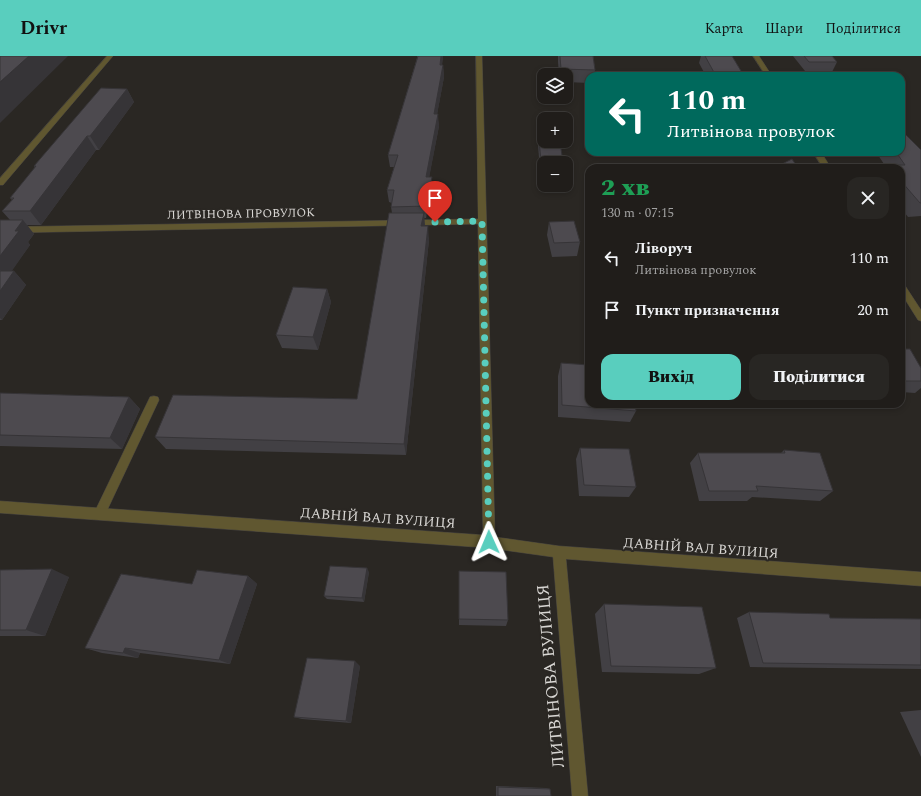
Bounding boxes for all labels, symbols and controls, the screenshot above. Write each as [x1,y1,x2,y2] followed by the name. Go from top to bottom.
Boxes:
[20,14,67,43] text: Drivr
[705,18,743,39] text: Карта
[765,18,803,39] text: Шари
[825,18,901,39] text: Поділитися
[537,68,573,192] map controls
[537,68,573,104] button: layers
[667,79,746,122] text: 110 m
[601,88,653,140] icon: left
[537,112,573,148] button: +
[667,118,835,145] text: Литвінова провулок
[537,156,573,192] button: −
[601,170,649,206] text: 2 хв
[847,177,889,219] button: close
[418,181,452,222] pin
[424,187,446,209] icon: arrive
[167,203,315,225] street label: ЛИТВІНОВА ПРОВУЛОК
[601,203,674,223] text: 130 m · 07:15
[635,237,692,260] text: Ліворуч
[601,247,623,269] icon: left
[850,247,889,270] text: 110 m
[635,260,757,280] text: Литвінова провулок
[601,299,623,321] icon: arrive
[635,299,780,322] text: Пункт призначення
[857,299,889,322] text: 20 m
[601,354,741,400] button: Вихід
[749,354,889,400] button: Поділитися
[300,502,456,534] street label: ДАВНІЙ ВАЛ ВУЛИЦЯ
[468,521,510,563] position arrow
[623,532,779,564] street label: ДАВНІЙ ВАЛ ВУЛИЦЯ
[530,583,572,769] street label: ЛИТВІНОВА ВУЛИЦЯ

